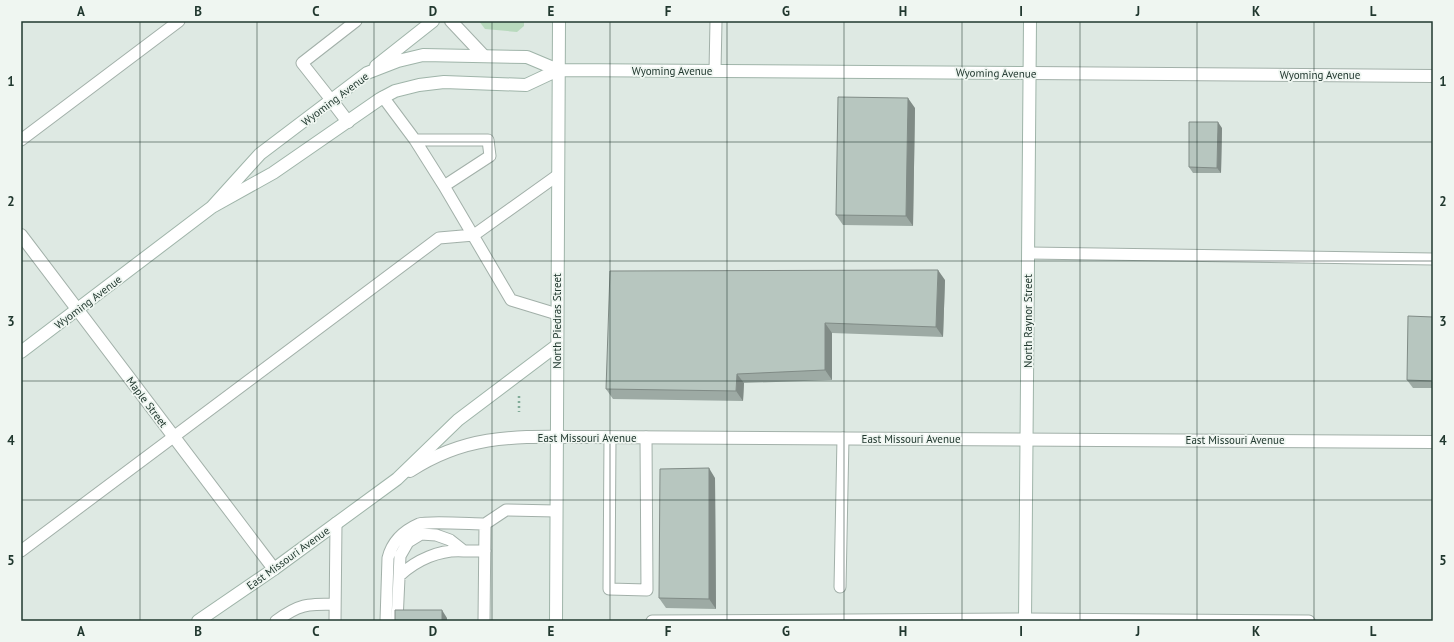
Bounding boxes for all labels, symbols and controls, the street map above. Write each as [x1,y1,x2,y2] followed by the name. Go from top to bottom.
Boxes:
[77,3,85,20] text: A
[194,3,202,20] text: B
[312,3,320,20] text: C
[429,3,437,20] text: D
[548,3,555,20] text: E
[665,3,672,20] text: F
[782,3,790,20] text: G
[899,3,907,20] text: H
[1019,3,1023,20] text: I
[1135,3,1140,20] text: J
[1252,3,1260,20] text: K
[1370,3,1377,20] text: L
[632,64,713,78] street label: Wyoming Avenue
[956,65,1037,81] street label: Wyoming Avenue
[1280,68,1361,82] street label: Wyoming Avenue
[299,69,372,129] street label: Wyoming Avenue
[7,73,15,90] text: 1
[1439,73,1447,90] text: 1
[7,193,15,210] text: 2
[1439,193,1447,210] text: 2
[52,272,125,332] street label: Wyoming Avenue
[550,273,564,369] street label: North Piedras Street
[1021,274,1035,368] street label: North Raynor Street
[7,313,15,330] text: 3
[1439,313,1447,330] text: 3
[123,374,171,430] street label: Maple Street
[537,431,637,445] street label: East Missouri Avenue
[7,432,15,449] text: 4
[861,432,961,446] street label: East Missouri Avenue
[1439,432,1447,449] text: 4
[1185,433,1285,447] street label: East Missouri Avenue
[244,523,332,593] street label: East Missouri Avenue
[7,552,15,569] text: 5
[1439,552,1447,569] text: 5
[77,623,85,640] text: A
[194,623,202,640] text: B
[312,623,320,640] text: C
[429,623,437,640] text: D
[548,623,555,640] text: E
[665,623,672,640] text: F
[782,623,790,640] text: G
[899,623,907,640] text: H
[1019,623,1023,640] text: I
[1135,623,1140,640] text: J
[1252,623,1260,640] text: K
[1370,623,1377,640] text: L

